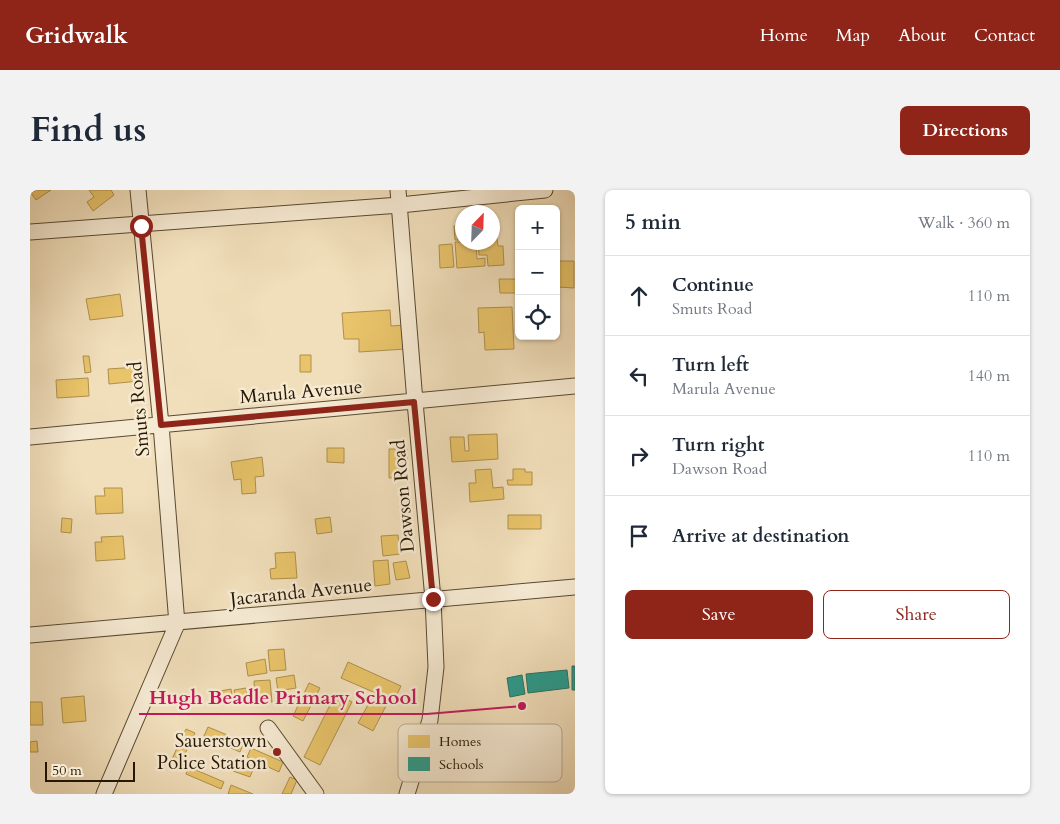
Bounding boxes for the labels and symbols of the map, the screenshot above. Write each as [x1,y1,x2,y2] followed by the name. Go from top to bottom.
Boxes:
[455,205,500,250] north arrow
[130,215,153,238] route start
[122,360,156,458] street label: Smuts Road
[238,374,364,410] street label: Marula Avenue
[385,438,421,554] street label: Dawson Road
[226,572,373,613] street label: Jacaranda Avenue
[422,588,445,611] route end
[139,679,427,714] callout: Hugh Beadle Primary School
[149,684,417,711] text: Hugh Beadle Primary School
[398,724,562,782] legend
[157,728,267,776] place label: Sauerstown Police Station
[439,732,481,751] text: Homes
[271,746,283,758] marker: Sauerstown Police Station
[439,755,484,774] text: Schools
[45,759,135,782] scale bar

